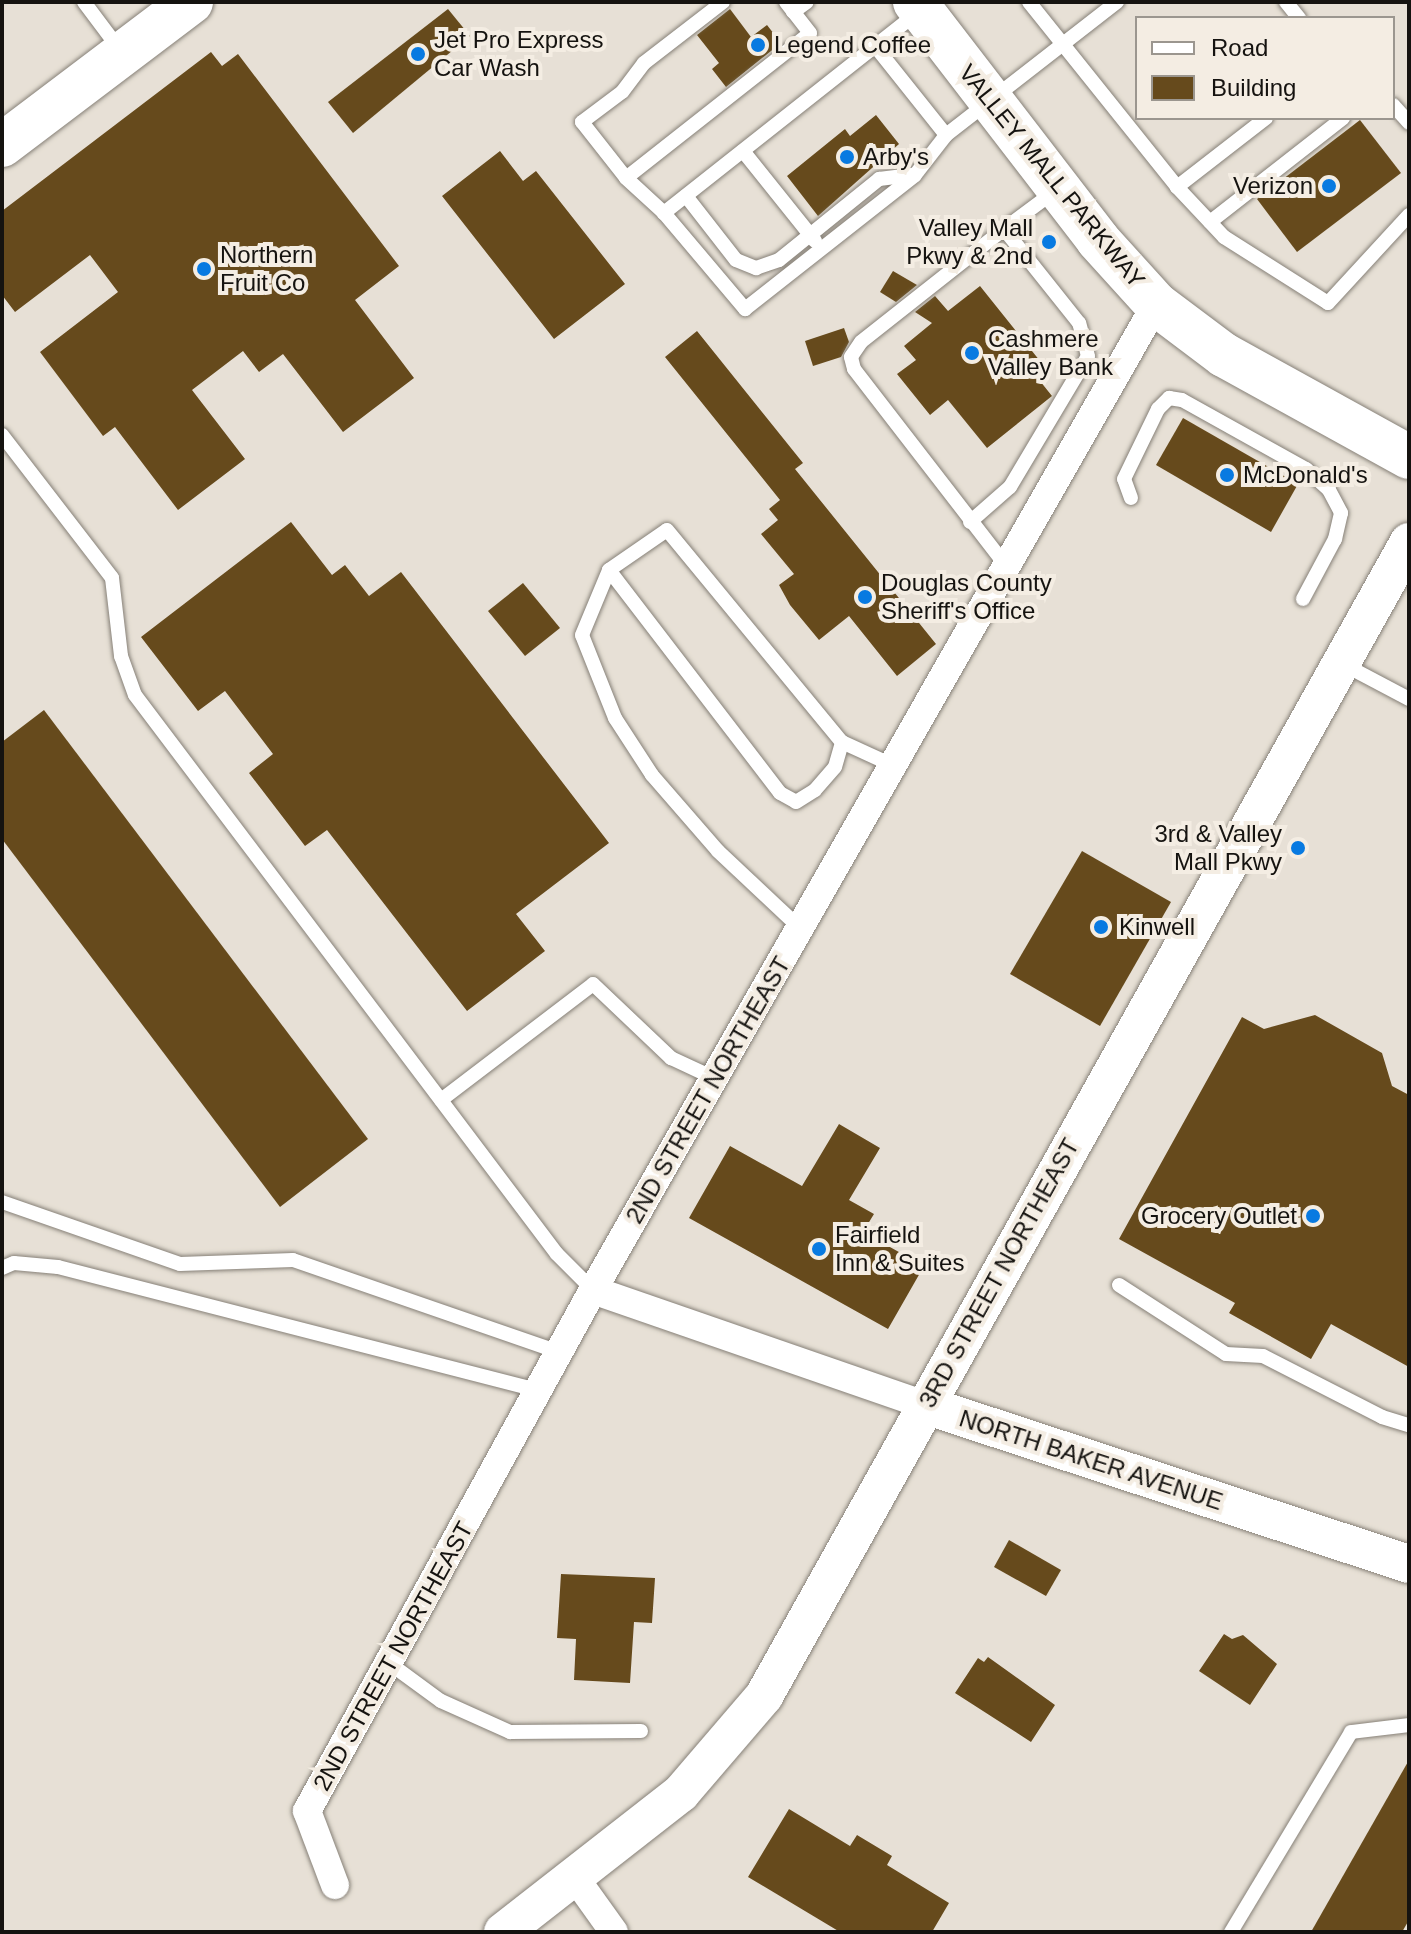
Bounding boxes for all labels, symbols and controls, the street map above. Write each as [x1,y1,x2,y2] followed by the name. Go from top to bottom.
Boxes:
[1135,16,1395,120] legend
[434,26,603,82] place label: Jet Pro Express Car Wash
[774,31,931,59] place label: Legend Coffee
[1211,34,1268,61] text: Road
[749,36,767,54] marker: Legend Coffee
[409,45,427,63] marker: Jet Pro Express Car Wash
[953,58,1151,294] street label: VALLEY MALL PARKWAY
[1211,74,1296,101] text: Building
[863,143,929,171] place label: Arby's
[838,148,856,166] marker: Arby's
[1233,172,1313,200] place label: Verizon
[1320,177,1338,195] marker: Verizon
[906,214,1033,270] place label: Valley Mall Pkwy & 2nd
[1040,233,1058,251] marker: Valley Mall Pkwy & 2nd
[220,241,313,297] place label: Northern Fruit Co
[195,260,213,278] marker: Northern Fruit Co
[988,325,1113,381] place label: Cashmere Valley Bank
[963,344,981,362] marker: Cashmere Valley Bank
[1243,461,1368,489] place label: McDonald's
[1218,466,1236,484] marker: McDonald's
[881,569,1052,625] place label: Douglas County Sheriff's Office
[856,588,874,606] marker: Douglas County Sheriff's Office
[1154,820,1282,876] place label: 3rd & Valley Mall Pkwy
[1289,839,1307,857] marker: 3rd & Valley Mall Pkwy
[1119,913,1195,941] place label: Kinwell
[1090,916,1112,938] marker: Kinwell
[620,951,796,1229] street label: 2ND STREET NORTHEAST
[913,1133,1085,1413] street label: 3RD STREET NORTHEAST
[1141,1202,1297,1230] place label: Grocery Outlet
[1304,1207,1322,1225] marker: Grocery Outlet
[835,1221,964,1277] place label: Fairfield Inn & Suites
[810,1240,828,1258] marker: Fairfield Inn & Suites
[955,1404,1227,1516] street label: NORTH BAKER AVENUE
[307,1516,479,1796] street label: 2ND STREET NORTHEAST

